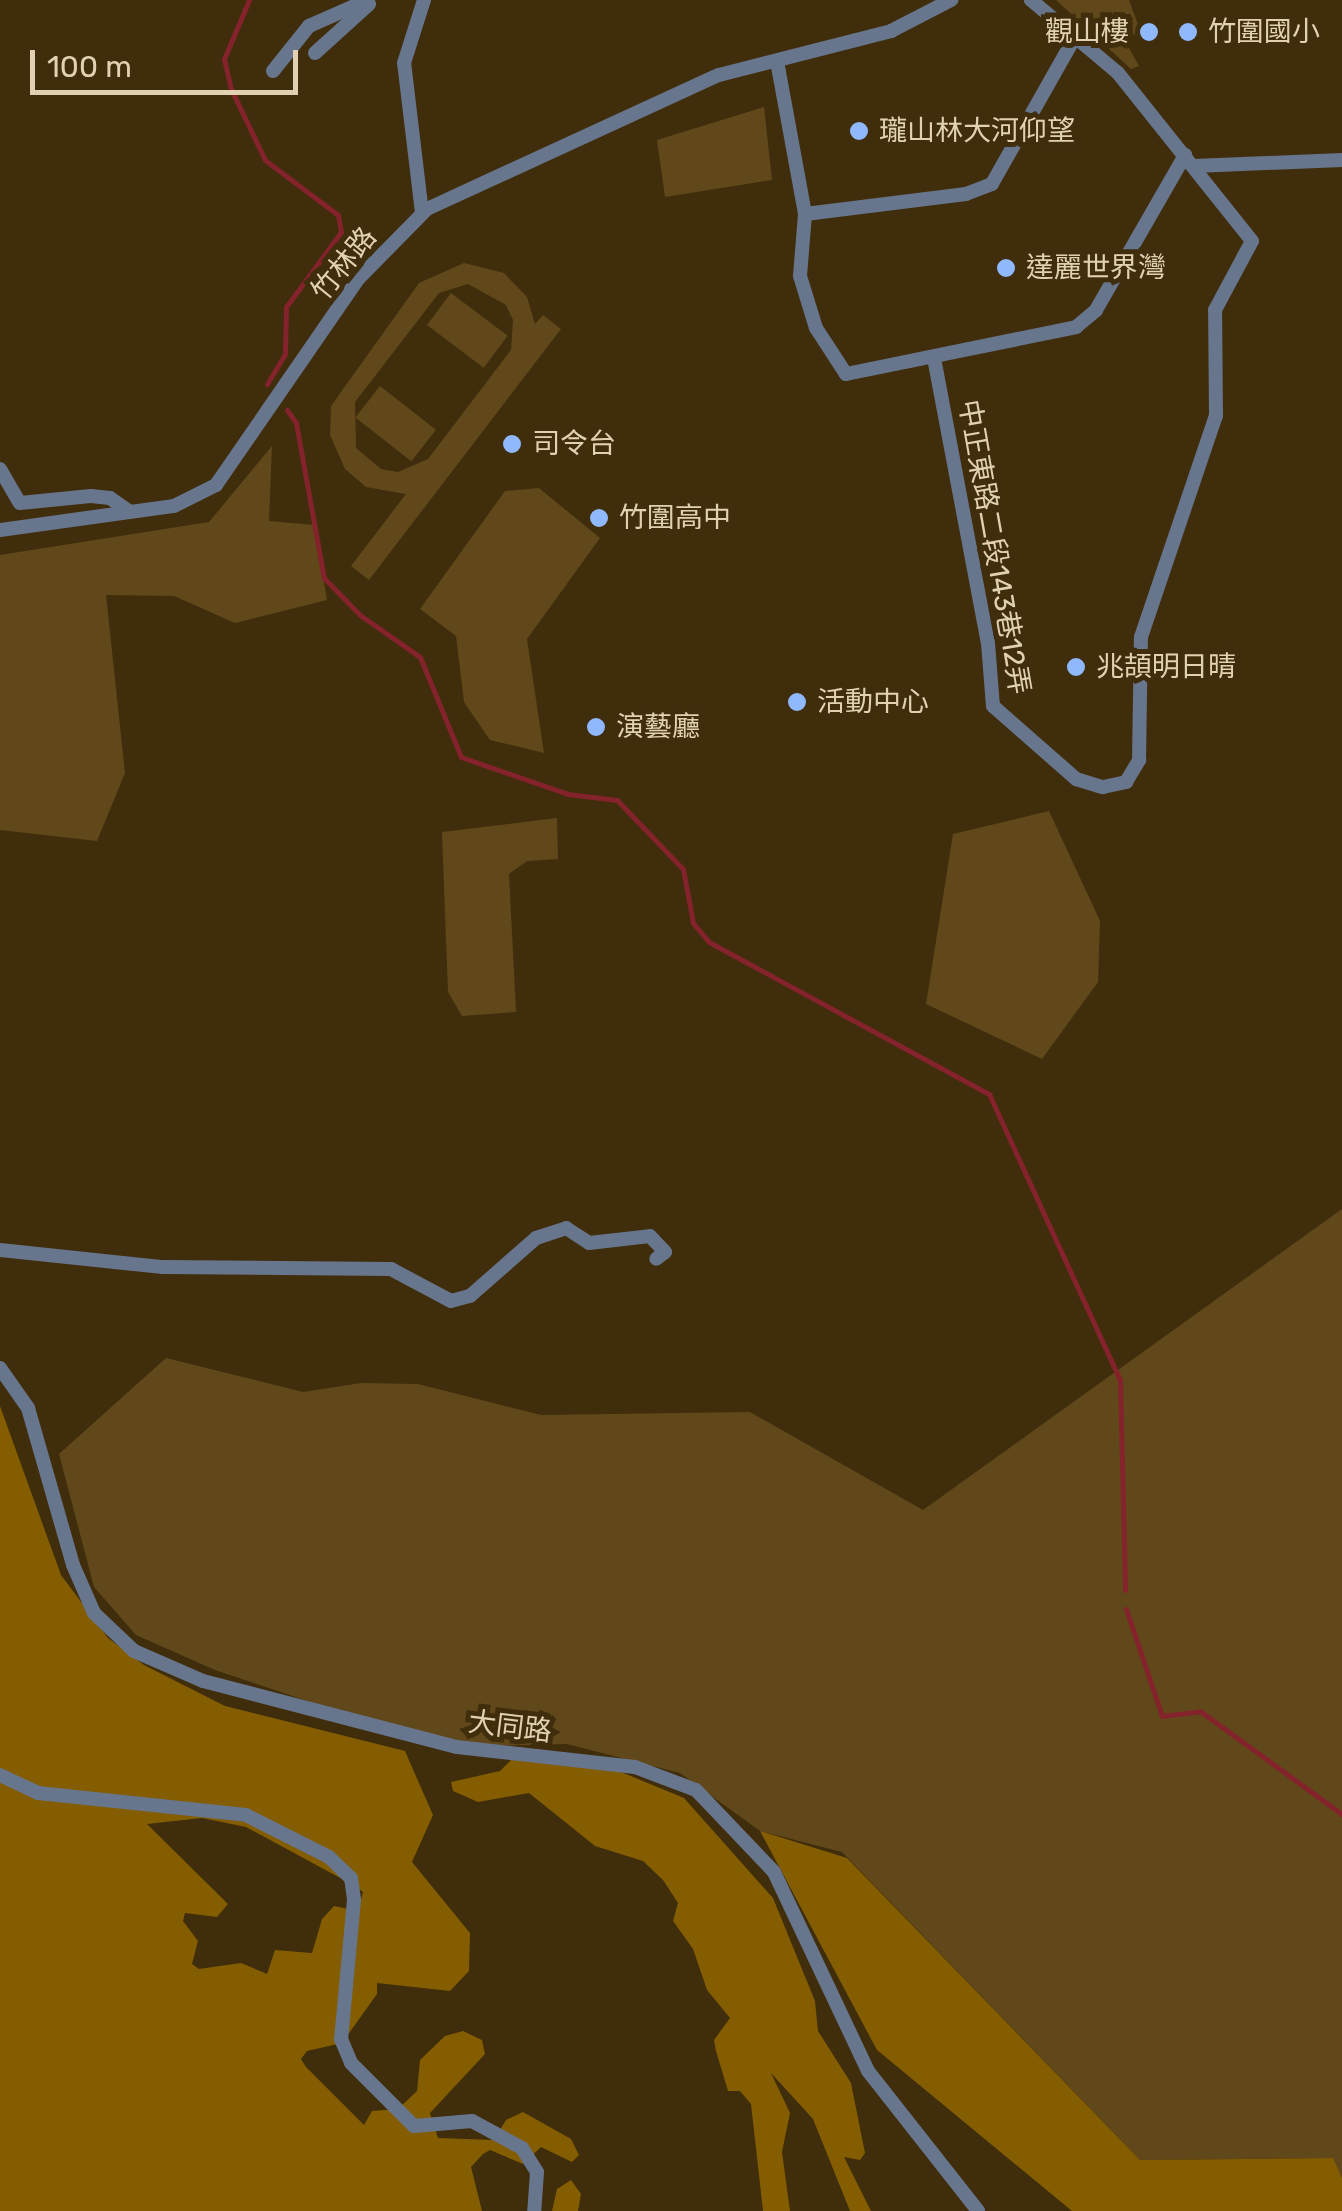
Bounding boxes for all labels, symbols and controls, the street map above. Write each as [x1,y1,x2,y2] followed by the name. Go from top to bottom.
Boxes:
[1045,15,1129,49] place label: 觀山樓
[1208,15,1320,49] place label: 竹圍國小
[1138,21,1160,43] marker: 觀山樓
[1177,21,1199,43] marker: 竹圍國小
[35,30,302,92] scale bar
[47,49,132,85] text: 100 m
[879,114,1075,148] place label: 瓏山林大河仰望
[848,120,870,142] marker: 瓏山林大河仰望
[305,221,383,307] street label: 竹林路
[1026,251,1166,285] place label: 達麗世界灣
[995,257,1017,279] marker: 達麗世界灣
[952,397,1036,697] street label: 中正東路二段143巷12弄
[532,427,616,461] place label: 司令台
[501,433,523,455] marker: 司令台
[619,501,731,535] place label: 竹圍高中
[588,507,610,529] marker: 竹圍高中
[1096,650,1236,684] place label: 兆頡明日晴
[1065,656,1087,678] marker: 兆頡明日晴
[817,685,929,719] place label: 活動中心
[786,691,808,713] marker: 活動中心
[616,710,700,744] place label: 演藝廳
[585,716,607,738] marker: 演藝廳
[466,1705,554,1749] street label: 大同路

